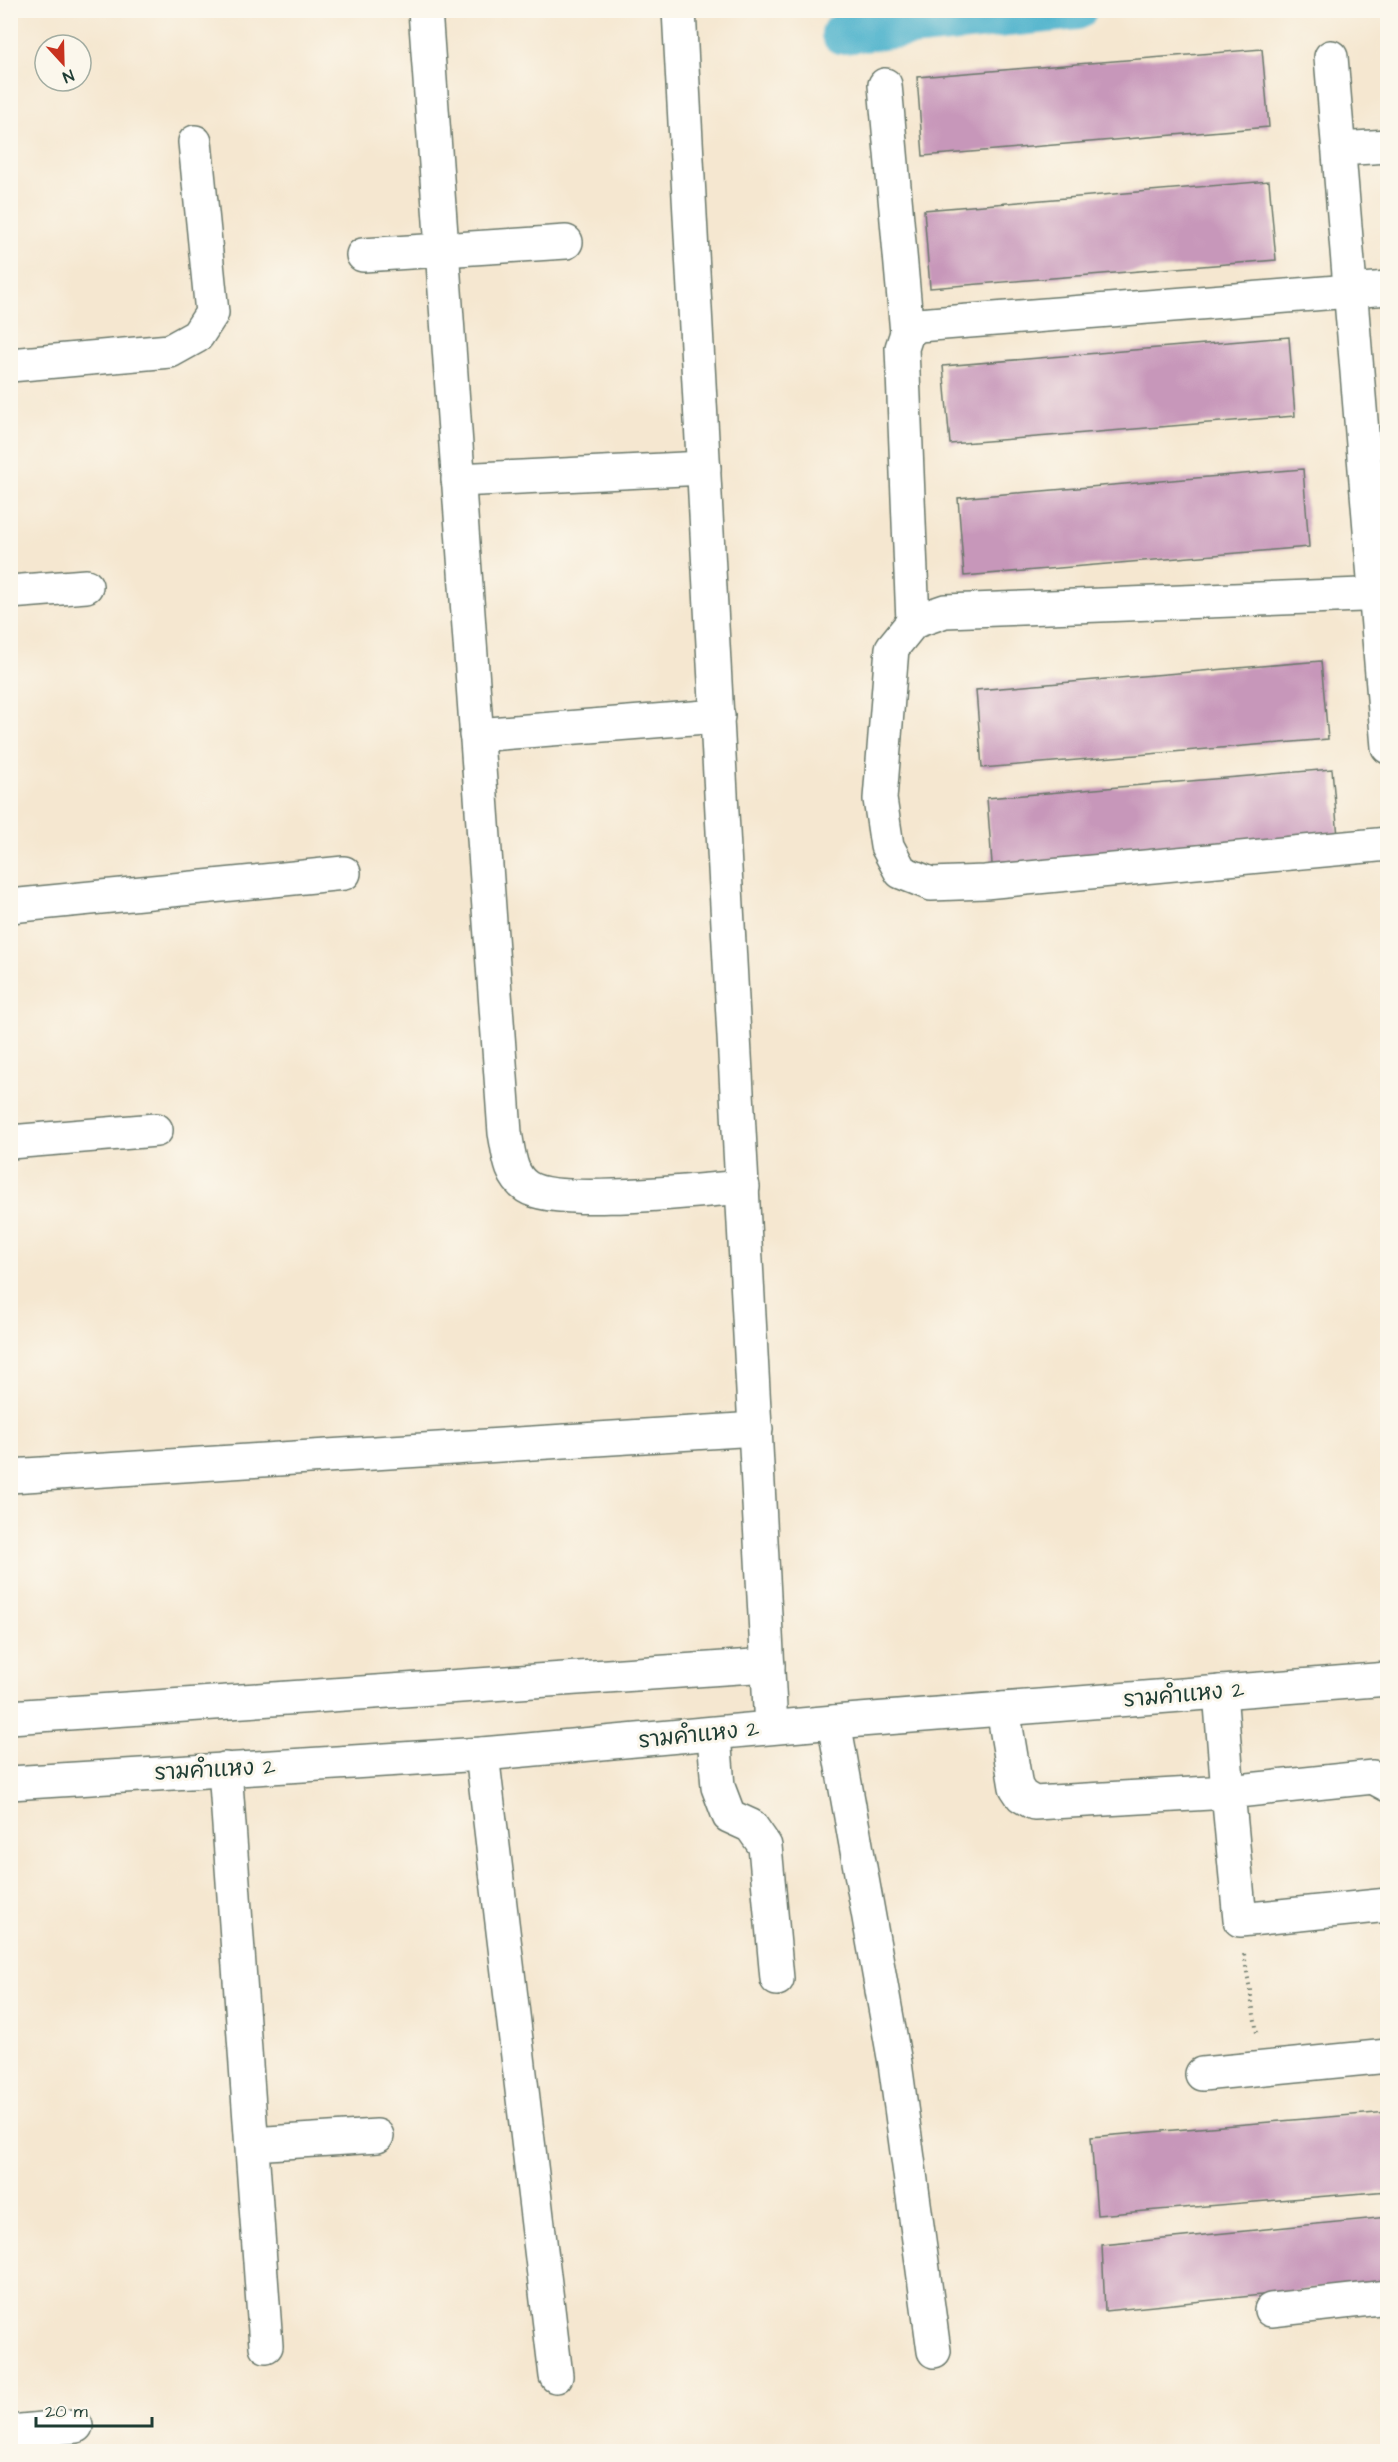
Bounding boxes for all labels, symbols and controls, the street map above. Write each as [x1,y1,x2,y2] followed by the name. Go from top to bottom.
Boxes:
[33,33,93,93] north arrow
[59,64,77,88] text: N
[1122,1674,1246,1716] street label: รามคำแหง 2
[637,1713,761,1757] street label: รามคำแหง 2
[154,1751,277,1789] street label: รามคำแหง 2
[36,2390,152,2428] scale bar
[45,2399,88,2424] text: 20 m

